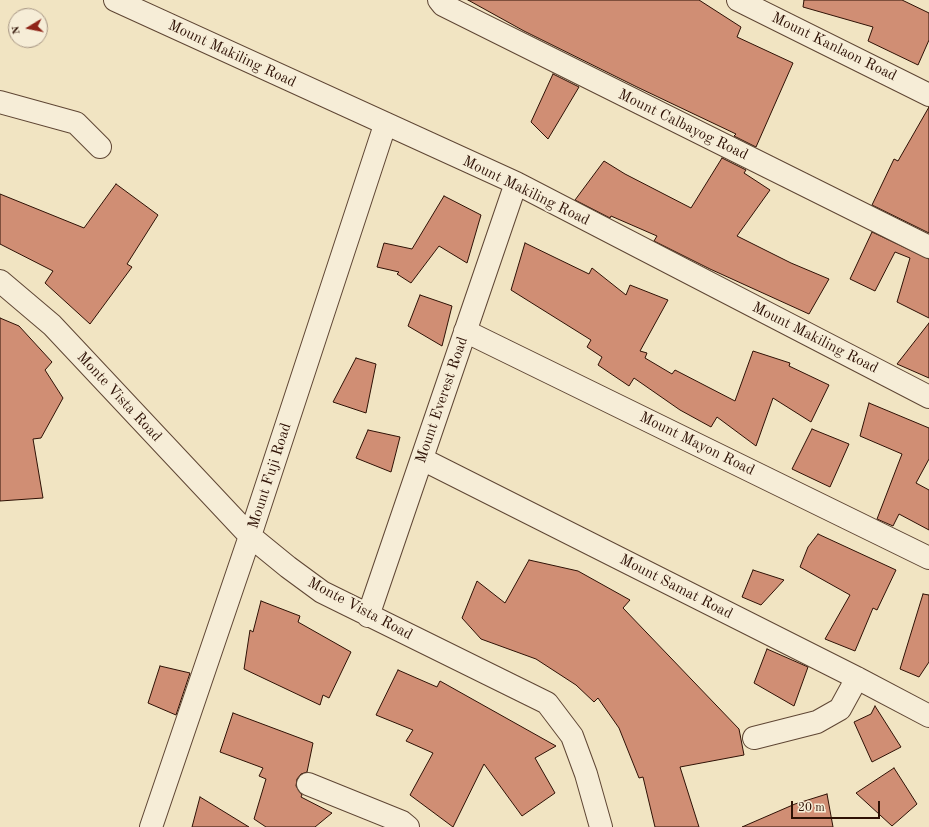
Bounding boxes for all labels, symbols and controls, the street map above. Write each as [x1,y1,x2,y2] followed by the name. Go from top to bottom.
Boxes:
[8,8,48,48] north arrow
[768,9,900,85] street label: Mount Kanlaon Road
[165,16,299,92] street label: Mount Makiling Road
[11,25,23,35] text: N
[615,86,751,164] street label: Mount Calbayog Road
[459,152,593,230] street label: Mount Makiling Road
[749,298,881,378] street label: Mount Makiling Road
[412,334,472,466] street label: Mount Everest Road
[73,348,165,446] street label: Monte Vista Road
[637,408,757,480] street label: Mount Mayon Road
[244,421,296,531] street label: Mount Fuji Road
[616,551,736,623] street label: Mount Samat Road
[304,574,416,644] street label: Monte Vista Road
[793,793,882,819] scale bar
[798,802,825,814] text: 20 m

